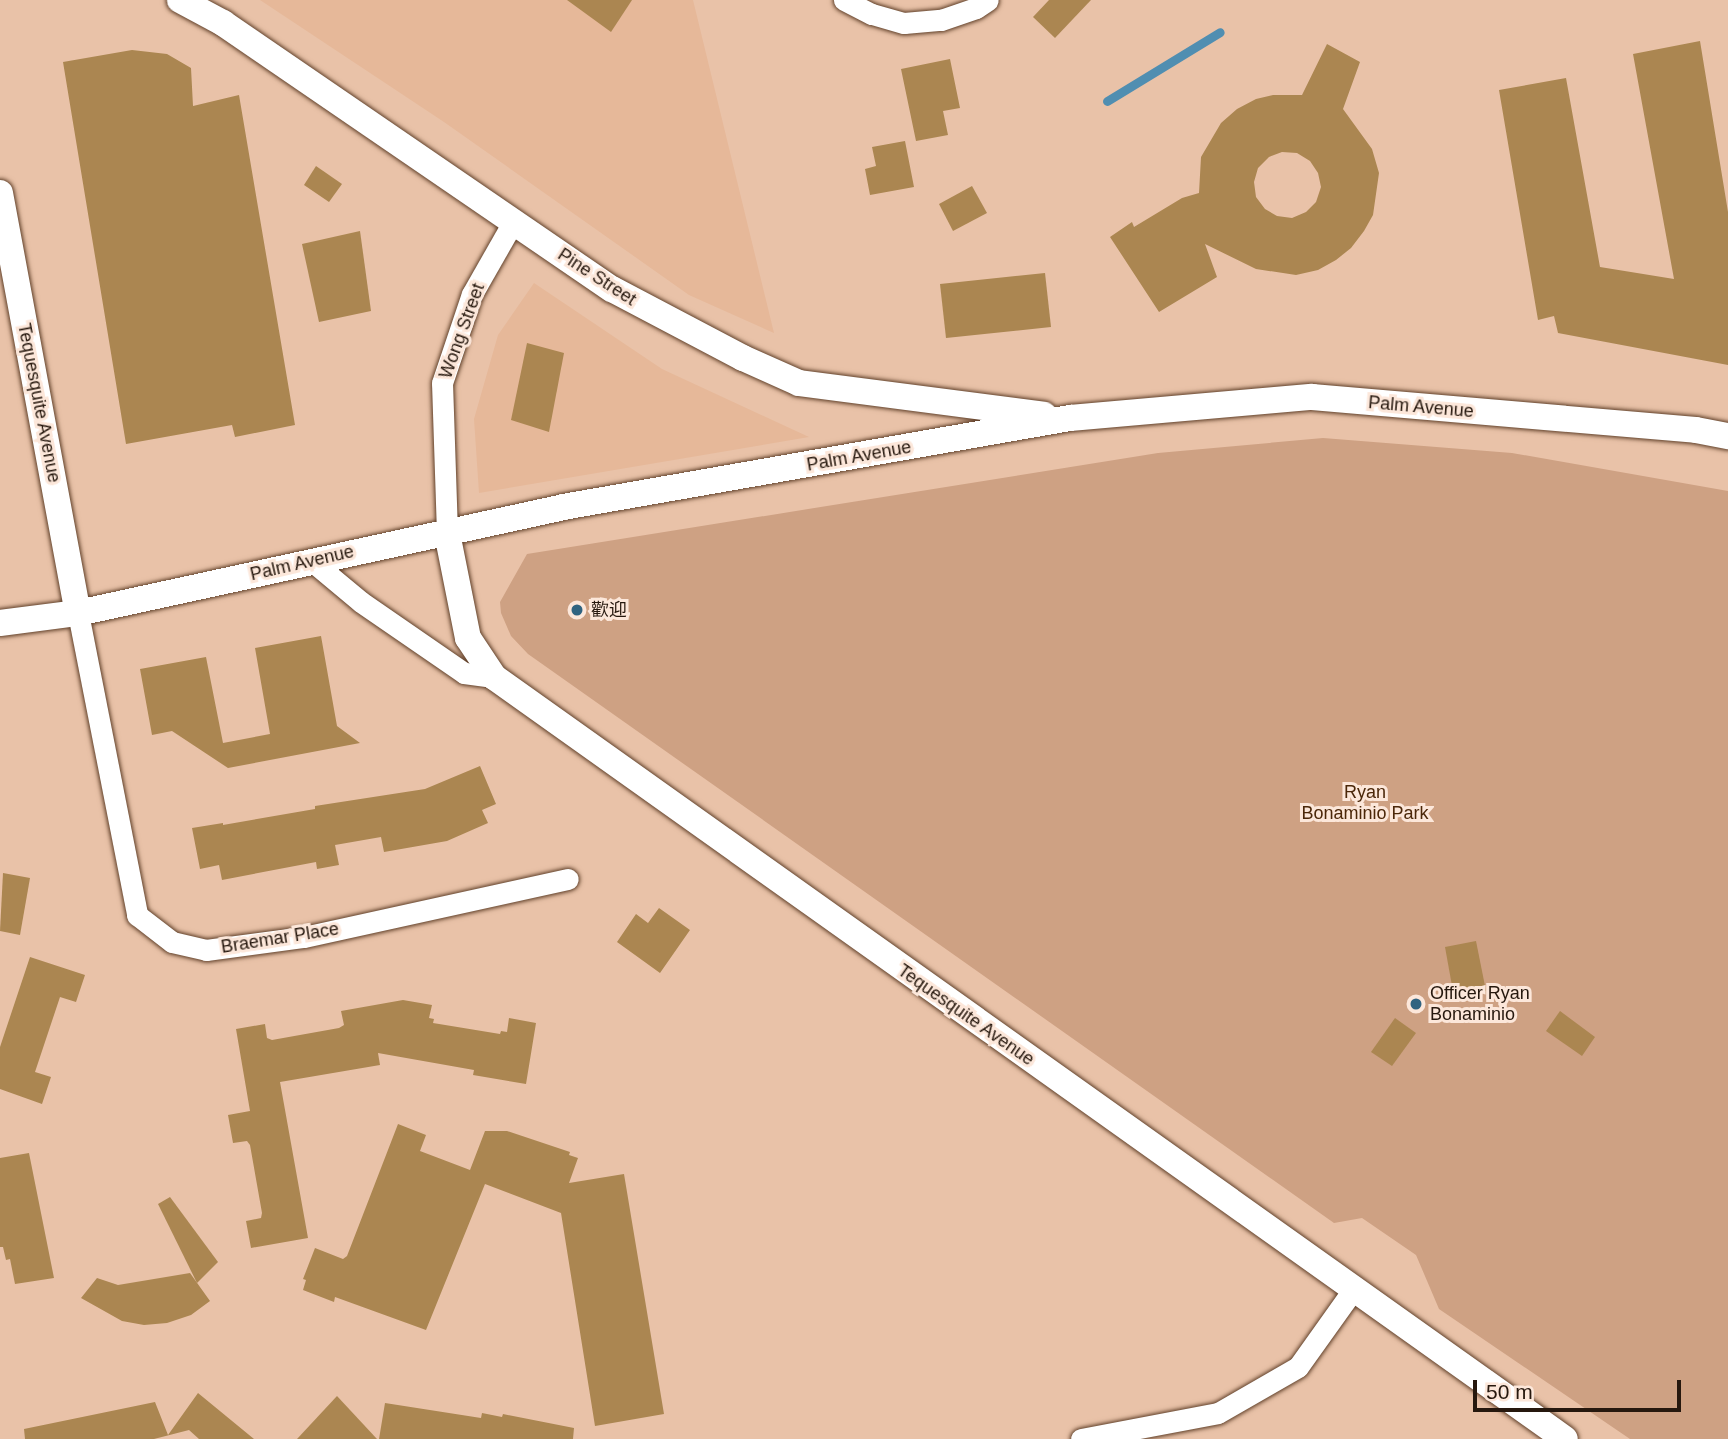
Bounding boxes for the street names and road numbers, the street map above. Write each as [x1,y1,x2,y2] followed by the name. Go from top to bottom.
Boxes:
[554,244,640,310] street label: Pine Street
[435,280,489,382] street label: Wong Street
[13,321,65,485] street label: Tequesquite Avenue
[1367,392,1475,422] street label: Palm Avenue
[805,436,913,476] street label: Palm Avenue
[248,540,356,586] street label: Palm Avenue
[220,918,340,958] street label: Braemar Place
[893,959,1039,1071] street label: Tequesquite Avenue

